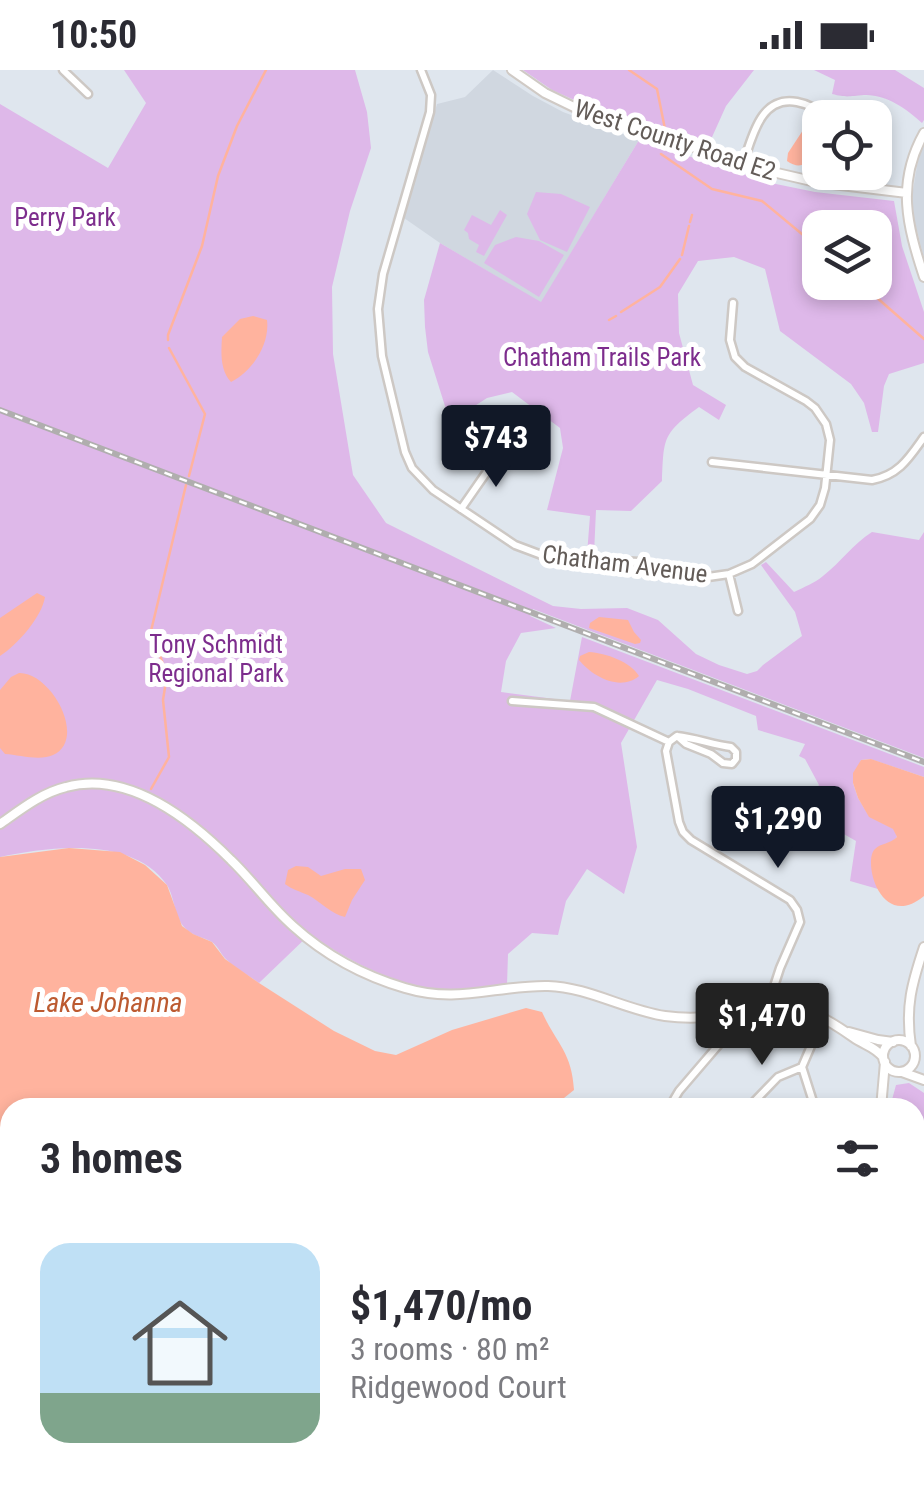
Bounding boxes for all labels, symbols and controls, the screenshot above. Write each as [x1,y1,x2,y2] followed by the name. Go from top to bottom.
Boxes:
[50,13,137,57] text: 10:50
[571,94,779,186] street label: West County Road E2
[802,100,892,300] map controls
[802,100,892,190] button: locate
[14,203,117,232] park label: Perry Park
[802,210,892,300] button: layers
[503,343,702,372] park label: Chatham Trails Park
[437,405,555,490] pin: $743
[464,418,528,456] text: $743
[541,539,709,589] street label: Chatham Avenue
[148,630,285,688] park label: Tony Schmidt Regional Park
[697,786,859,871] pin: $1,290
[734,799,822,837] text: $1,290
[681,983,843,1068] pin: $1,470
[33,986,183,1019] water label: Lake Johanna
[718,996,806,1034] text: $1,470
[830,1131,885,1186] icon: filters
[40,1134,183,1183] text: 3 homes
[350,1281,532,1330] text: $1,470/mo
[120,1283,240,1403] icon: home
[350,1330,549,1368] text: 3 rooms · 80 m²
[350,1368,567,1406] text: Ridgewood Court

